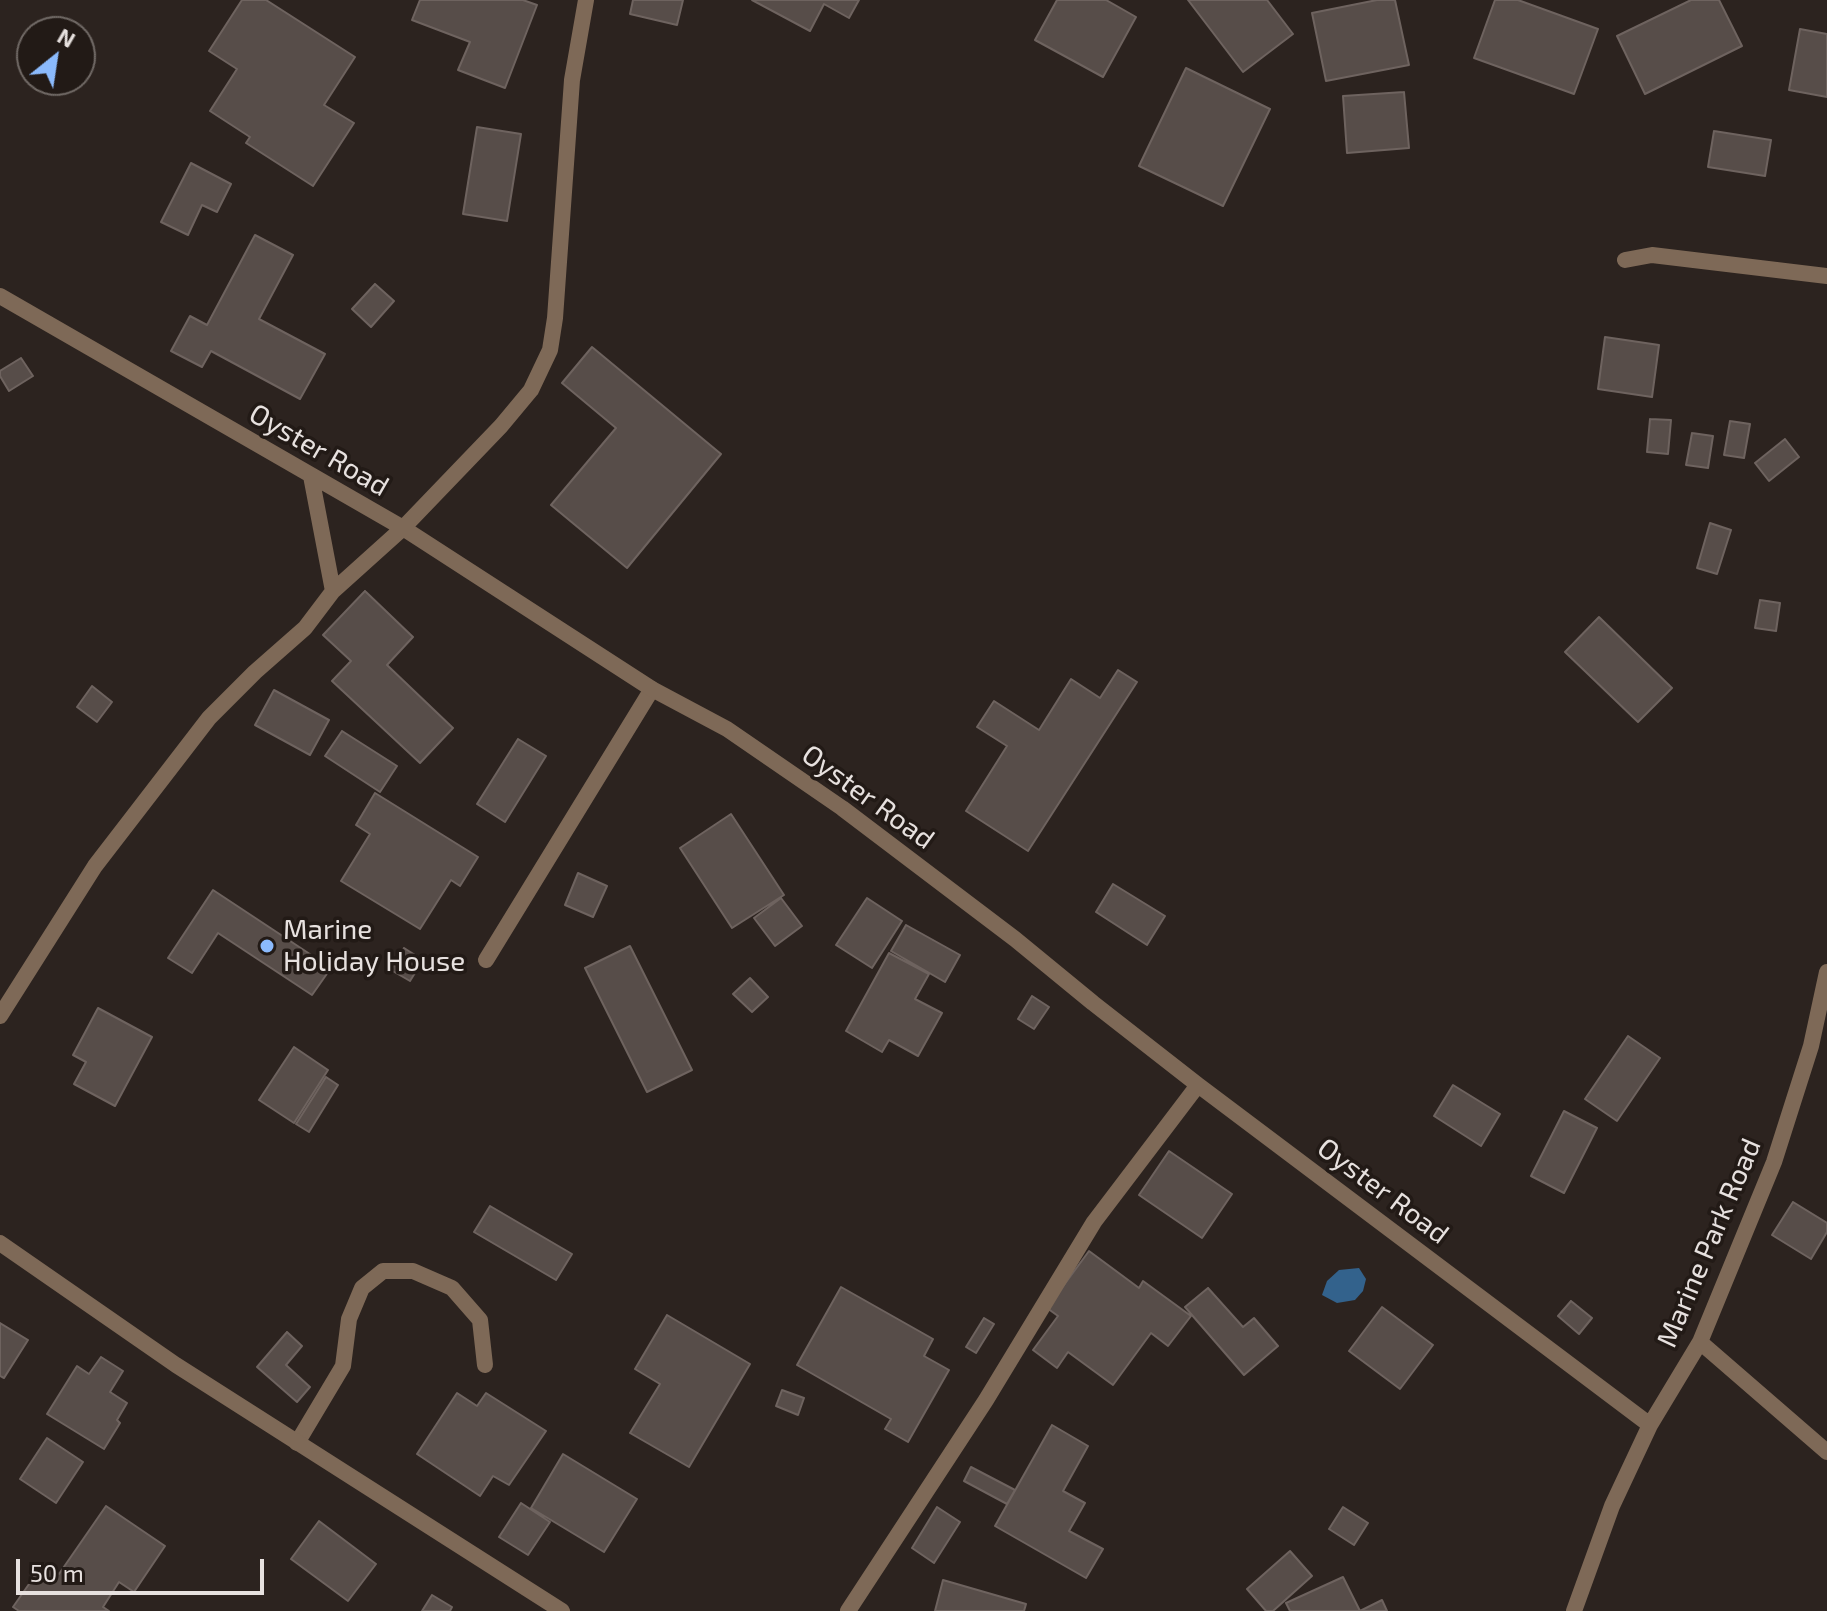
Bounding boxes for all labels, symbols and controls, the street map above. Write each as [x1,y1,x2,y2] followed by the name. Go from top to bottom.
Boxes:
[16,16,96,96] north arrow
[54,22,80,52] text: N
[243,397,395,503] street label: Oyster Road
[795,738,941,856] street label: Oyster Road
[283,913,465,979] place label: Marine Holiday House
[258,937,276,955] marker: Marine Holiday House
[1311,1131,1455,1251] street label: Oyster Road
[1650,1134,1768,1352] street label: Marine Park Road
[20,1543,268,1593] scale bar
[30,1558,84,1587] text: 50 m

